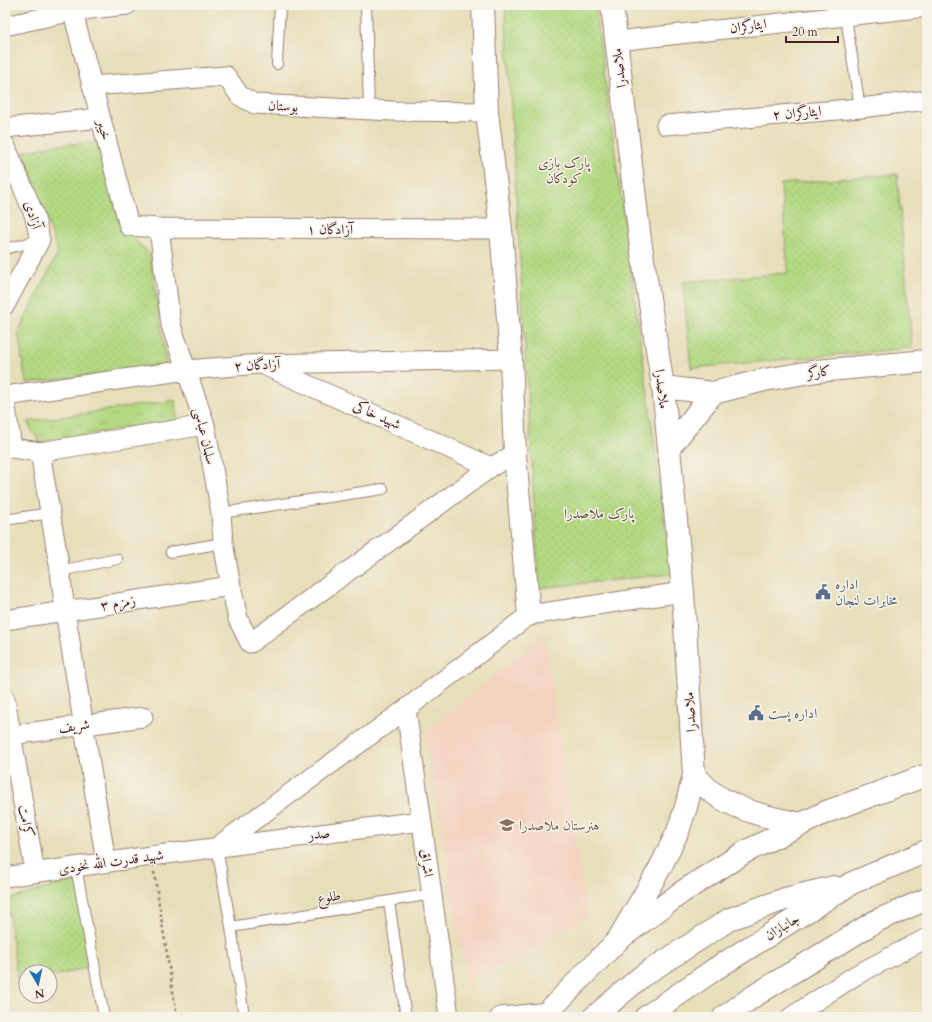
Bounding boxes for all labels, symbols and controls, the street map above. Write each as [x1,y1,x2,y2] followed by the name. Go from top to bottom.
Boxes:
[728,14,768,38] street label: ایثارگران
[786,18,838,44] scale bar
[792,24,819,40] text: 20 m
[607,47,631,89] street label: ملاصدرا
[267,96,299,116] street label: بوستان
[772,101,822,125] street label: ایثارگران ۲
[92,116,116,142] street label: خیبر
[538,153,591,188] park label: پارک بازی کودکان
[20,199,47,233] street label: آزادی
[307,220,355,239] street label: آزادگان ۱
[234,354,282,376] street label: آزادگان ۲
[804,361,832,383] street label: کارگر
[650,368,674,410] street label: ملاصدرا
[350,396,404,434] street label: شهید خاکی
[189,406,221,466] street label: سلمان عباسی
[564,504,635,524] park label: پارک ملاصدرا
[835,575,898,610] place label: اداره مخابرات لنجان
[814,583,832,601] public building icon: اداره مخابرات لنجان
[99,591,137,618] street label: زمزم ۳
[679,691,701,733] street label: ملاصدرا
[747,704,765,722] public building icon: اداره پست
[768,704,817,723] place label: اداره پست
[57,714,91,738] street label: شریف
[14,803,38,839] street label: کرامت
[498,816,516,834] school or university icon: هنرستان ملاصدرا
[519,816,599,835] place label: هنرستان ملاصدرا
[305,823,331,845] street label: صدر
[57,843,165,879] street label: شهید قدرت الله نخودی
[416,848,438,878] street label: اشراق
[316,886,342,910] street label: طلوع
[761,909,803,945] street label: جانبازان
[18,964,58,1004] north arrow
[33,985,45,1002] text: N

